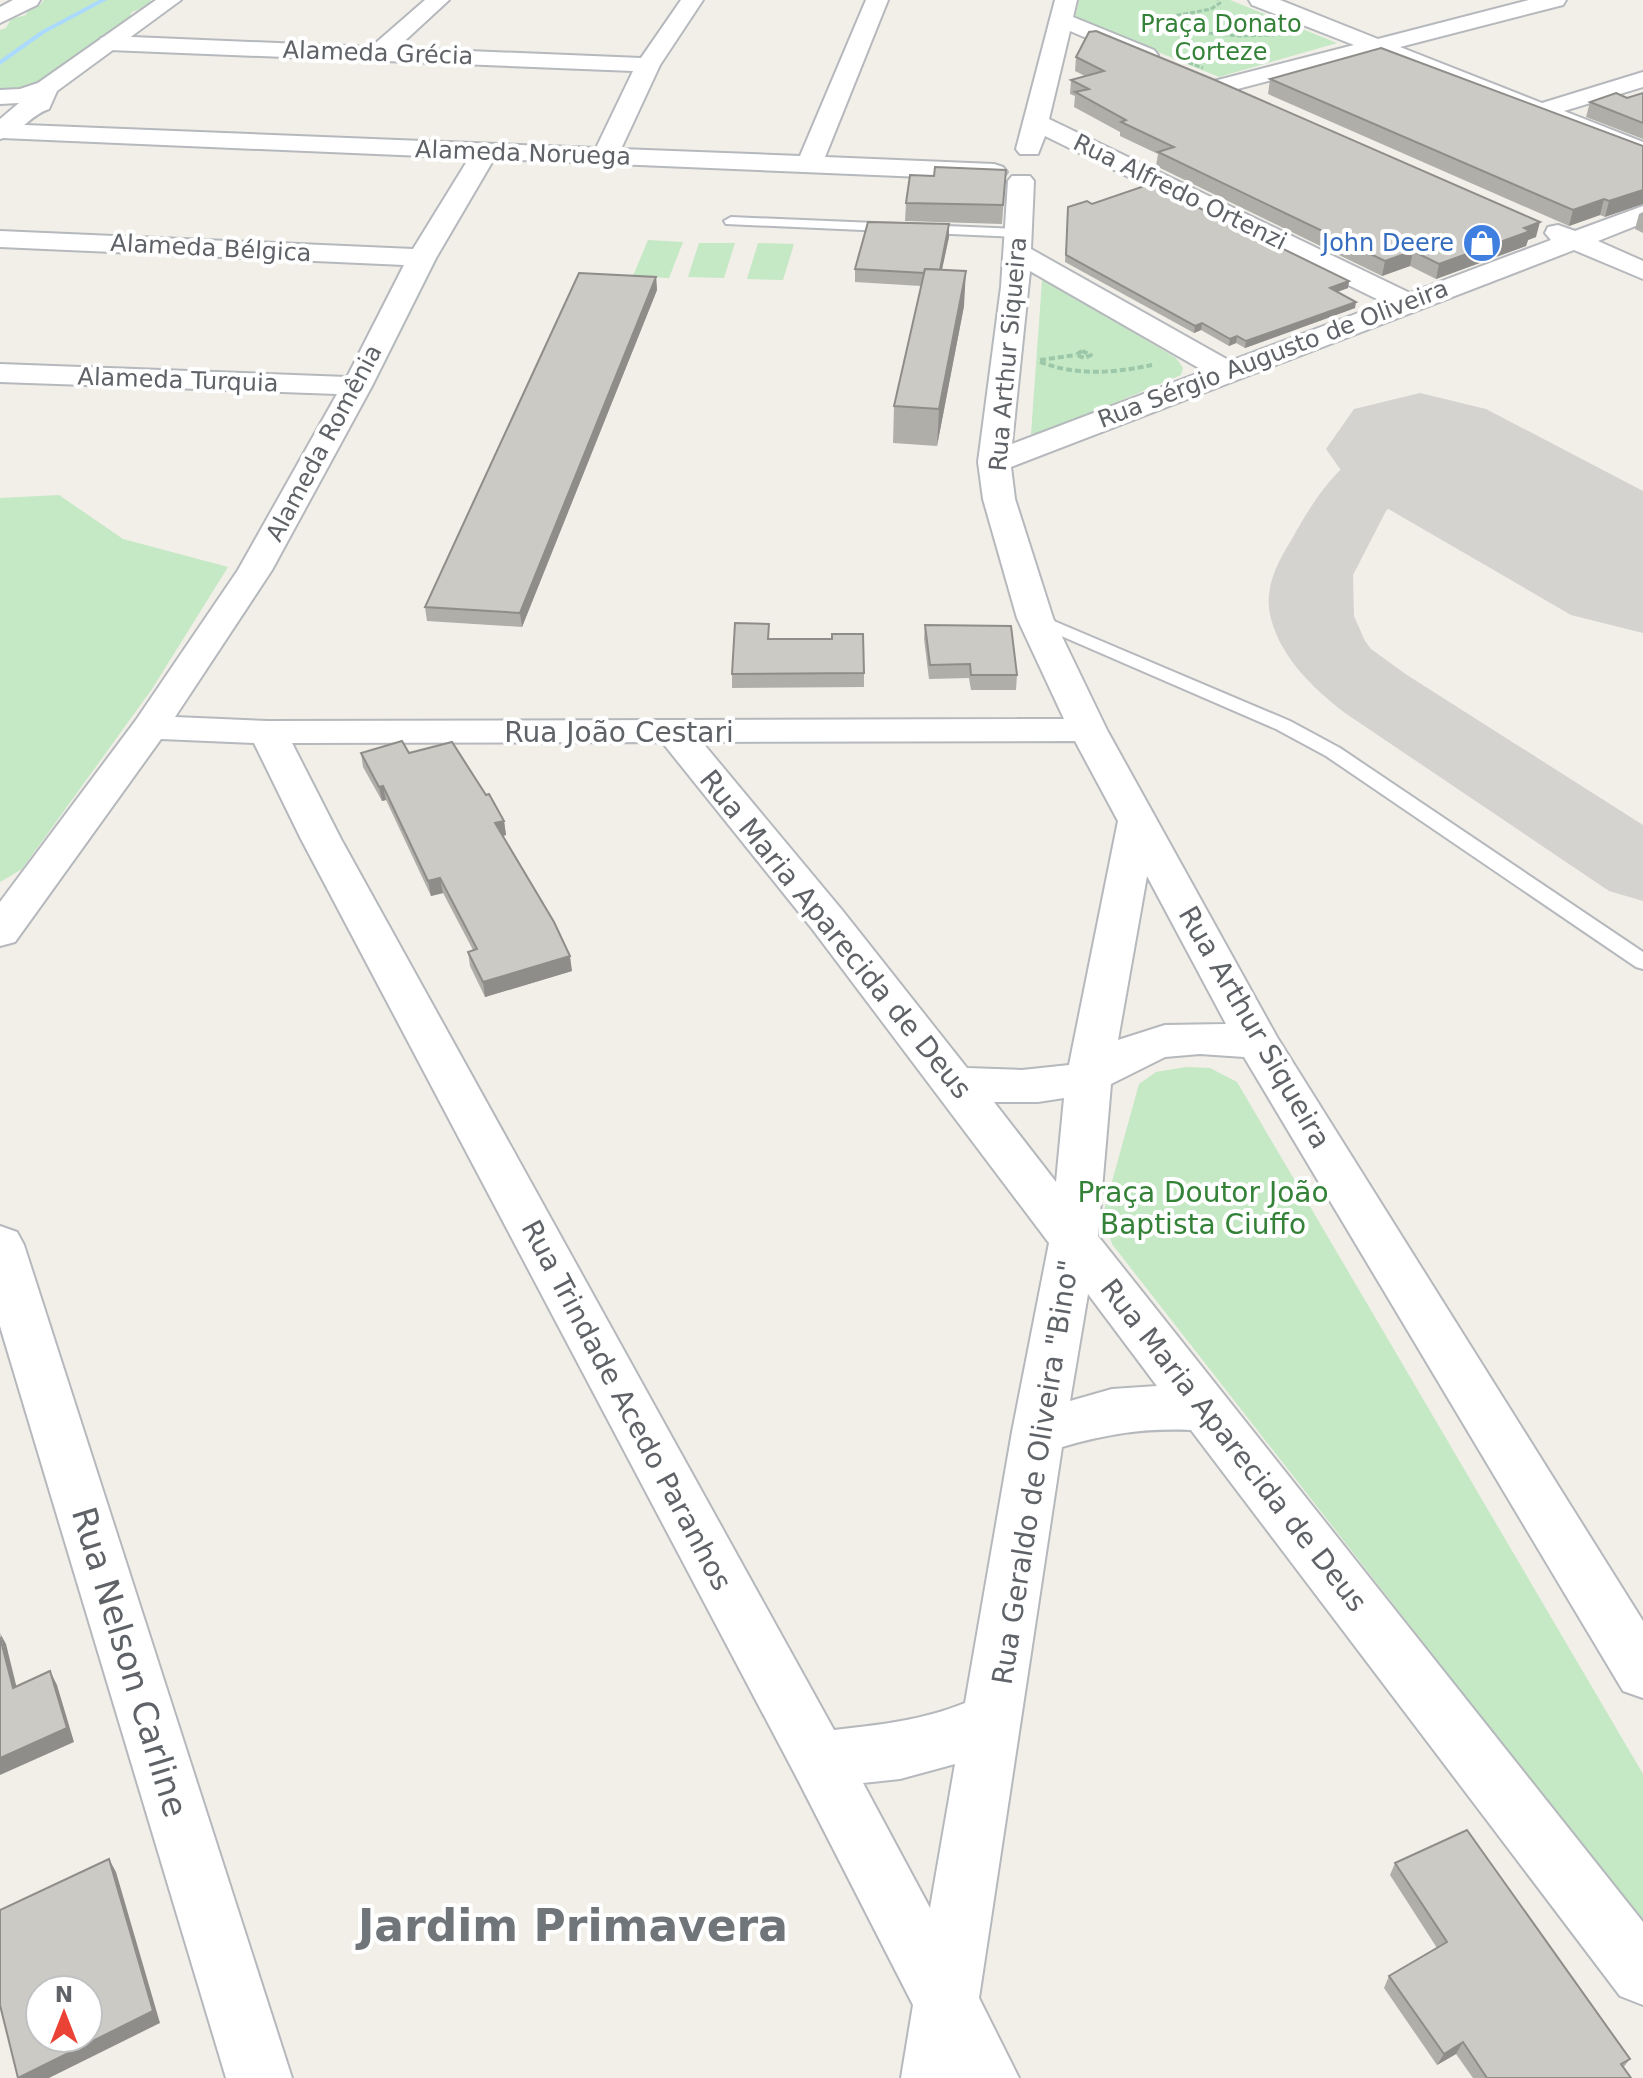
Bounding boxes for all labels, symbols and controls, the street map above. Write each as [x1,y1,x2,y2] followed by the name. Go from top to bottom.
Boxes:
[1140,10,1302,66] park label: Praça Donato Corteze
[282,36,474,70] street label: Alameda Grécia
[1069,128,1291,256] street label: Rua Alfredo Ortenzi
[415,135,631,171] street label: Alameda Noruega
[1461,222,1503,264] shop icon: John Deere
[110,229,312,267] street label: Alameda Bélgica
[1320,229,1454,257] place label: John Deere
[984,236,1032,472] street label: Rua Arthur Siqueira
[1094,274,1452,434] street label: Rua Sérgio Augusto de Oliveira
[260,340,388,546] street label: Alameda Romênia
[77,363,279,397] street label: Alameda Turquia
[504,716,734,749] street label: Rua João Cestari
[693,763,978,1105] street label: Rua Maria Aparecida de Deus
[1172,900,1337,1154] street label: Rua Arthur Siqueira
[1077,1176,1329,1241] park label: Praça Doutor João Baptista Ciuffo
[515,1214,738,1596] street label: Rua Trindade Acedo Paranhos
[986,1257,1085,1687] street label: Rua Geraldo de Oliveira "Bino"
[1093,1272,1374,1618] street label: Rua Maria Aparecida de Deus
[64,1502,196,1822] street label: Rua Nelson Carline
[355,1900,788,1951] district label: Jardim Primavera
[24,1974,104,2054] north arrow
[55,1982,73,2007] text: N

